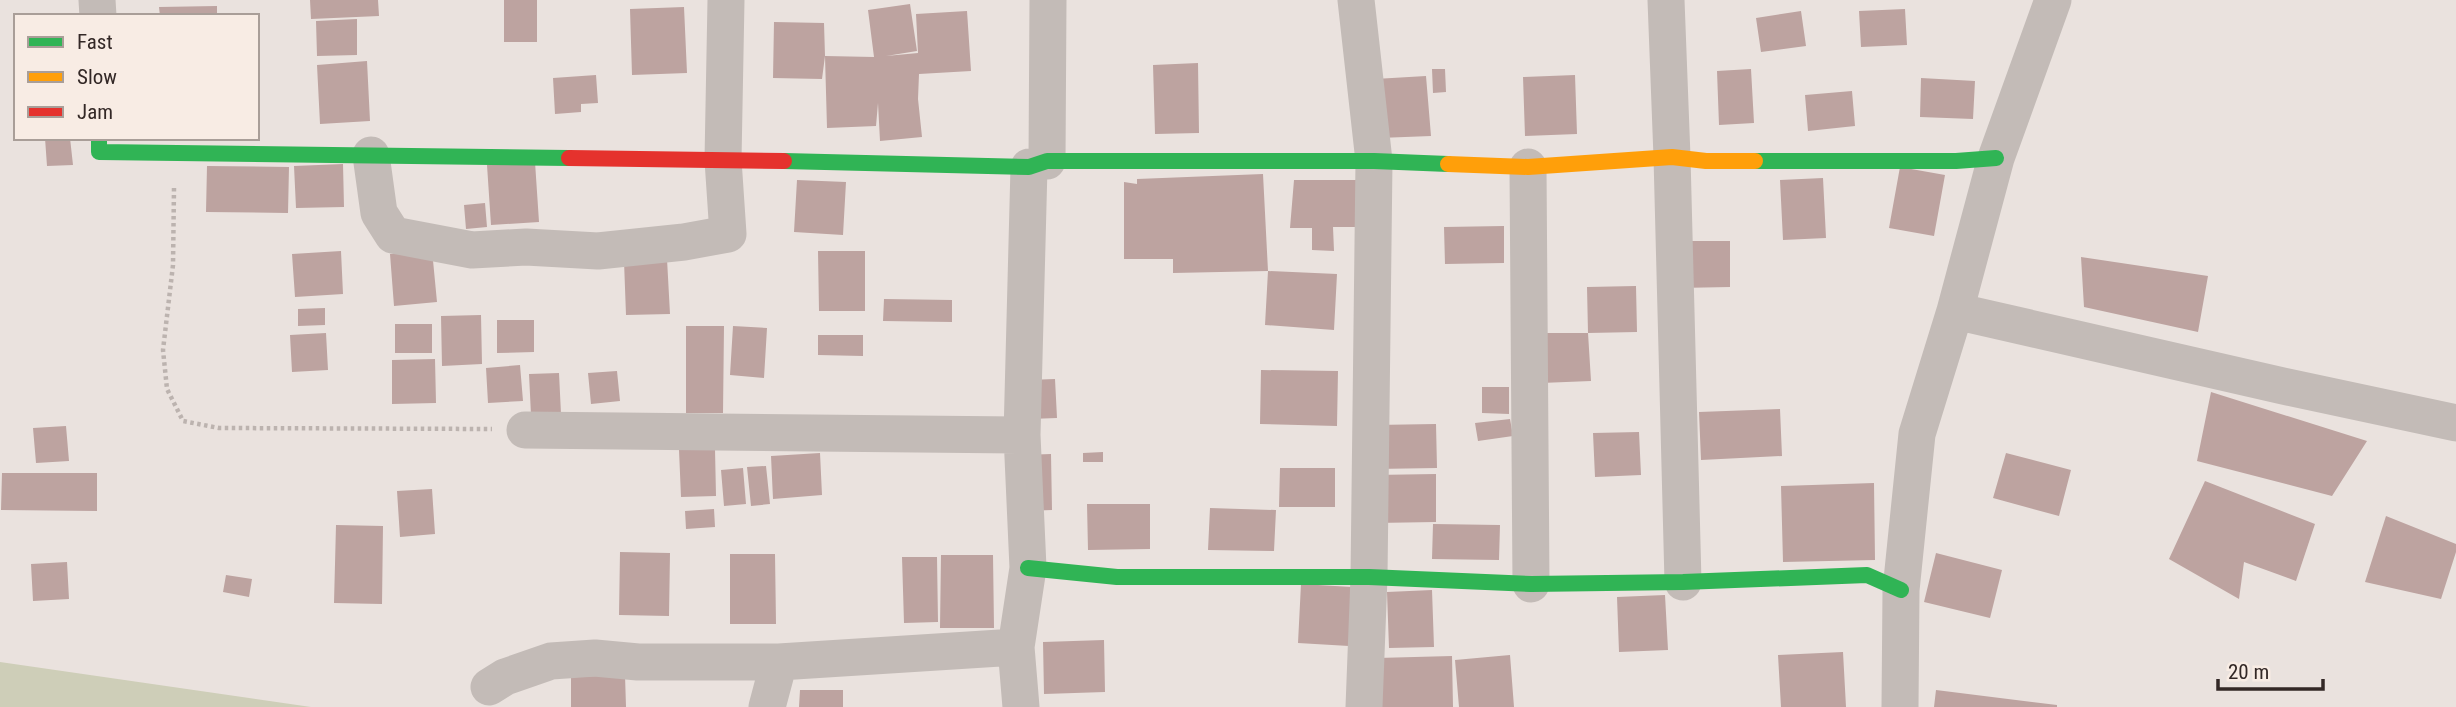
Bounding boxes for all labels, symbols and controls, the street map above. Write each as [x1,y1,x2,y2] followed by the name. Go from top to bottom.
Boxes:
[14,14,259,140] legend
[77,30,113,54] text: Fast
[77,65,117,89] text: Slow
[77,100,113,124] text: Jam
[2218,648,2323,692] scale bar
[2228,660,2269,684] text: 20 m

